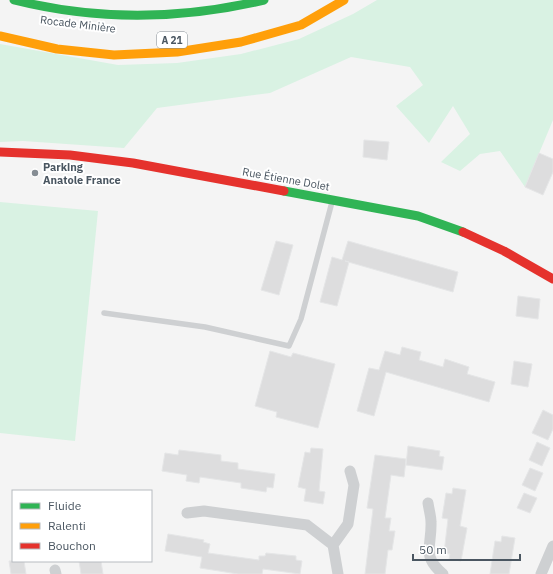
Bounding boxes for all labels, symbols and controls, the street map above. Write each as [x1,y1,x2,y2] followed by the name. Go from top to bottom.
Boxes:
[39,12,117,36] street label: Rocade Minière
[157,32,187,48] road number: A 21
[43,160,121,187] place label: Parking Anatole France
[241,164,331,194] street label: Rue Étienne Dolet
[30,168,40,178] marker: Parking Anatole France
[12,490,152,562] legend
[48,498,82,513] text: Fluide
[48,518,86,533] text: Ralenti
[413,536,520,562] scale bar
[48,538,96,553] text: Bouchon
[419,542,447,557] text: 50 m

